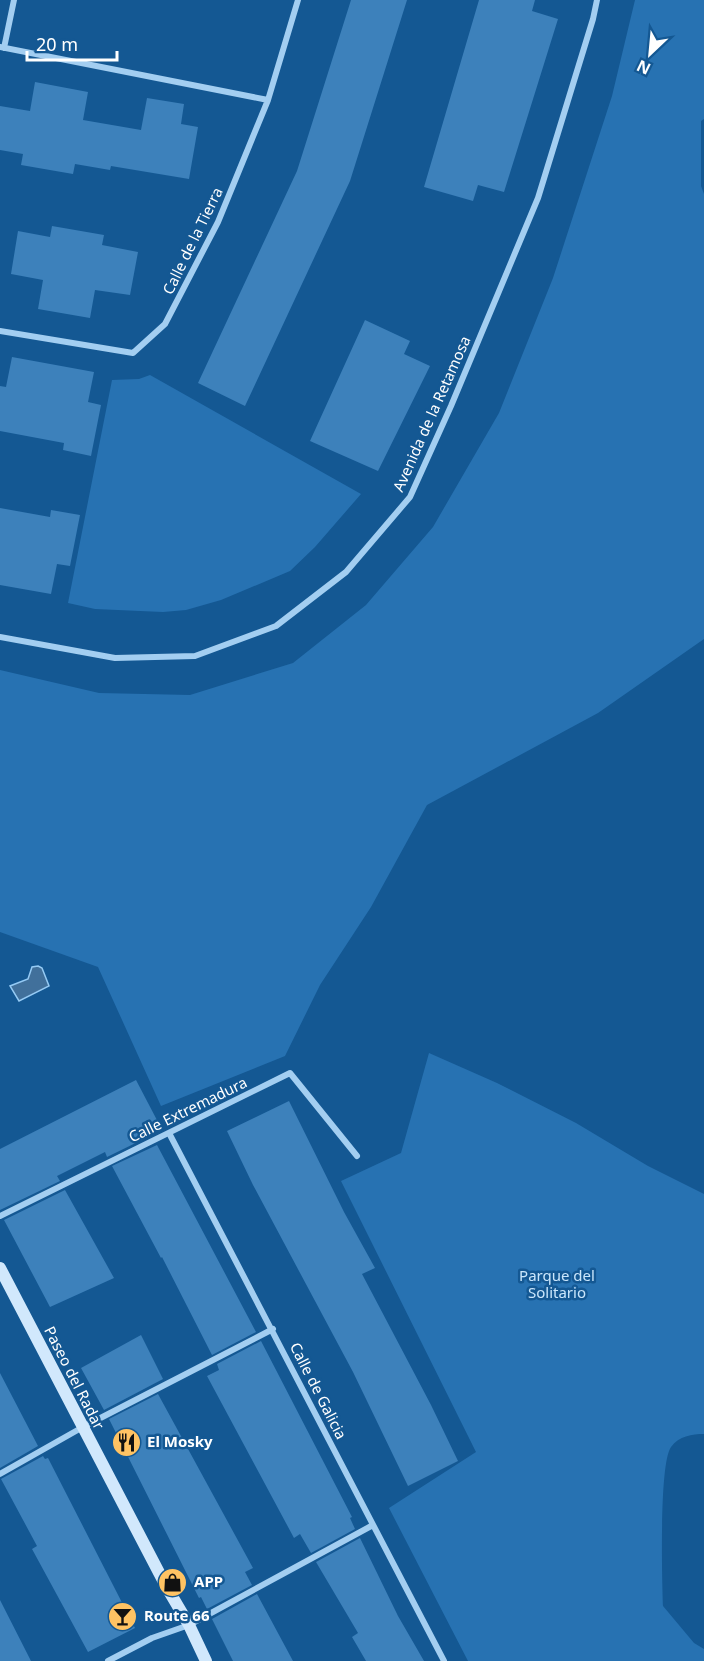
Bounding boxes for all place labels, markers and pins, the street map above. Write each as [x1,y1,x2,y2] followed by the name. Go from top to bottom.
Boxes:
[110,1426,142,1458] restaurant icon: El Mosky
[147,1431,213,1451] place label: El Mosky
[157,1566,189,1598] shop icon: APP
[194,1571,223,1591] place label: APP
[107,1600,139,1632] bar icon: Route 66
[144,1605,210,1625] place label: Route 66

